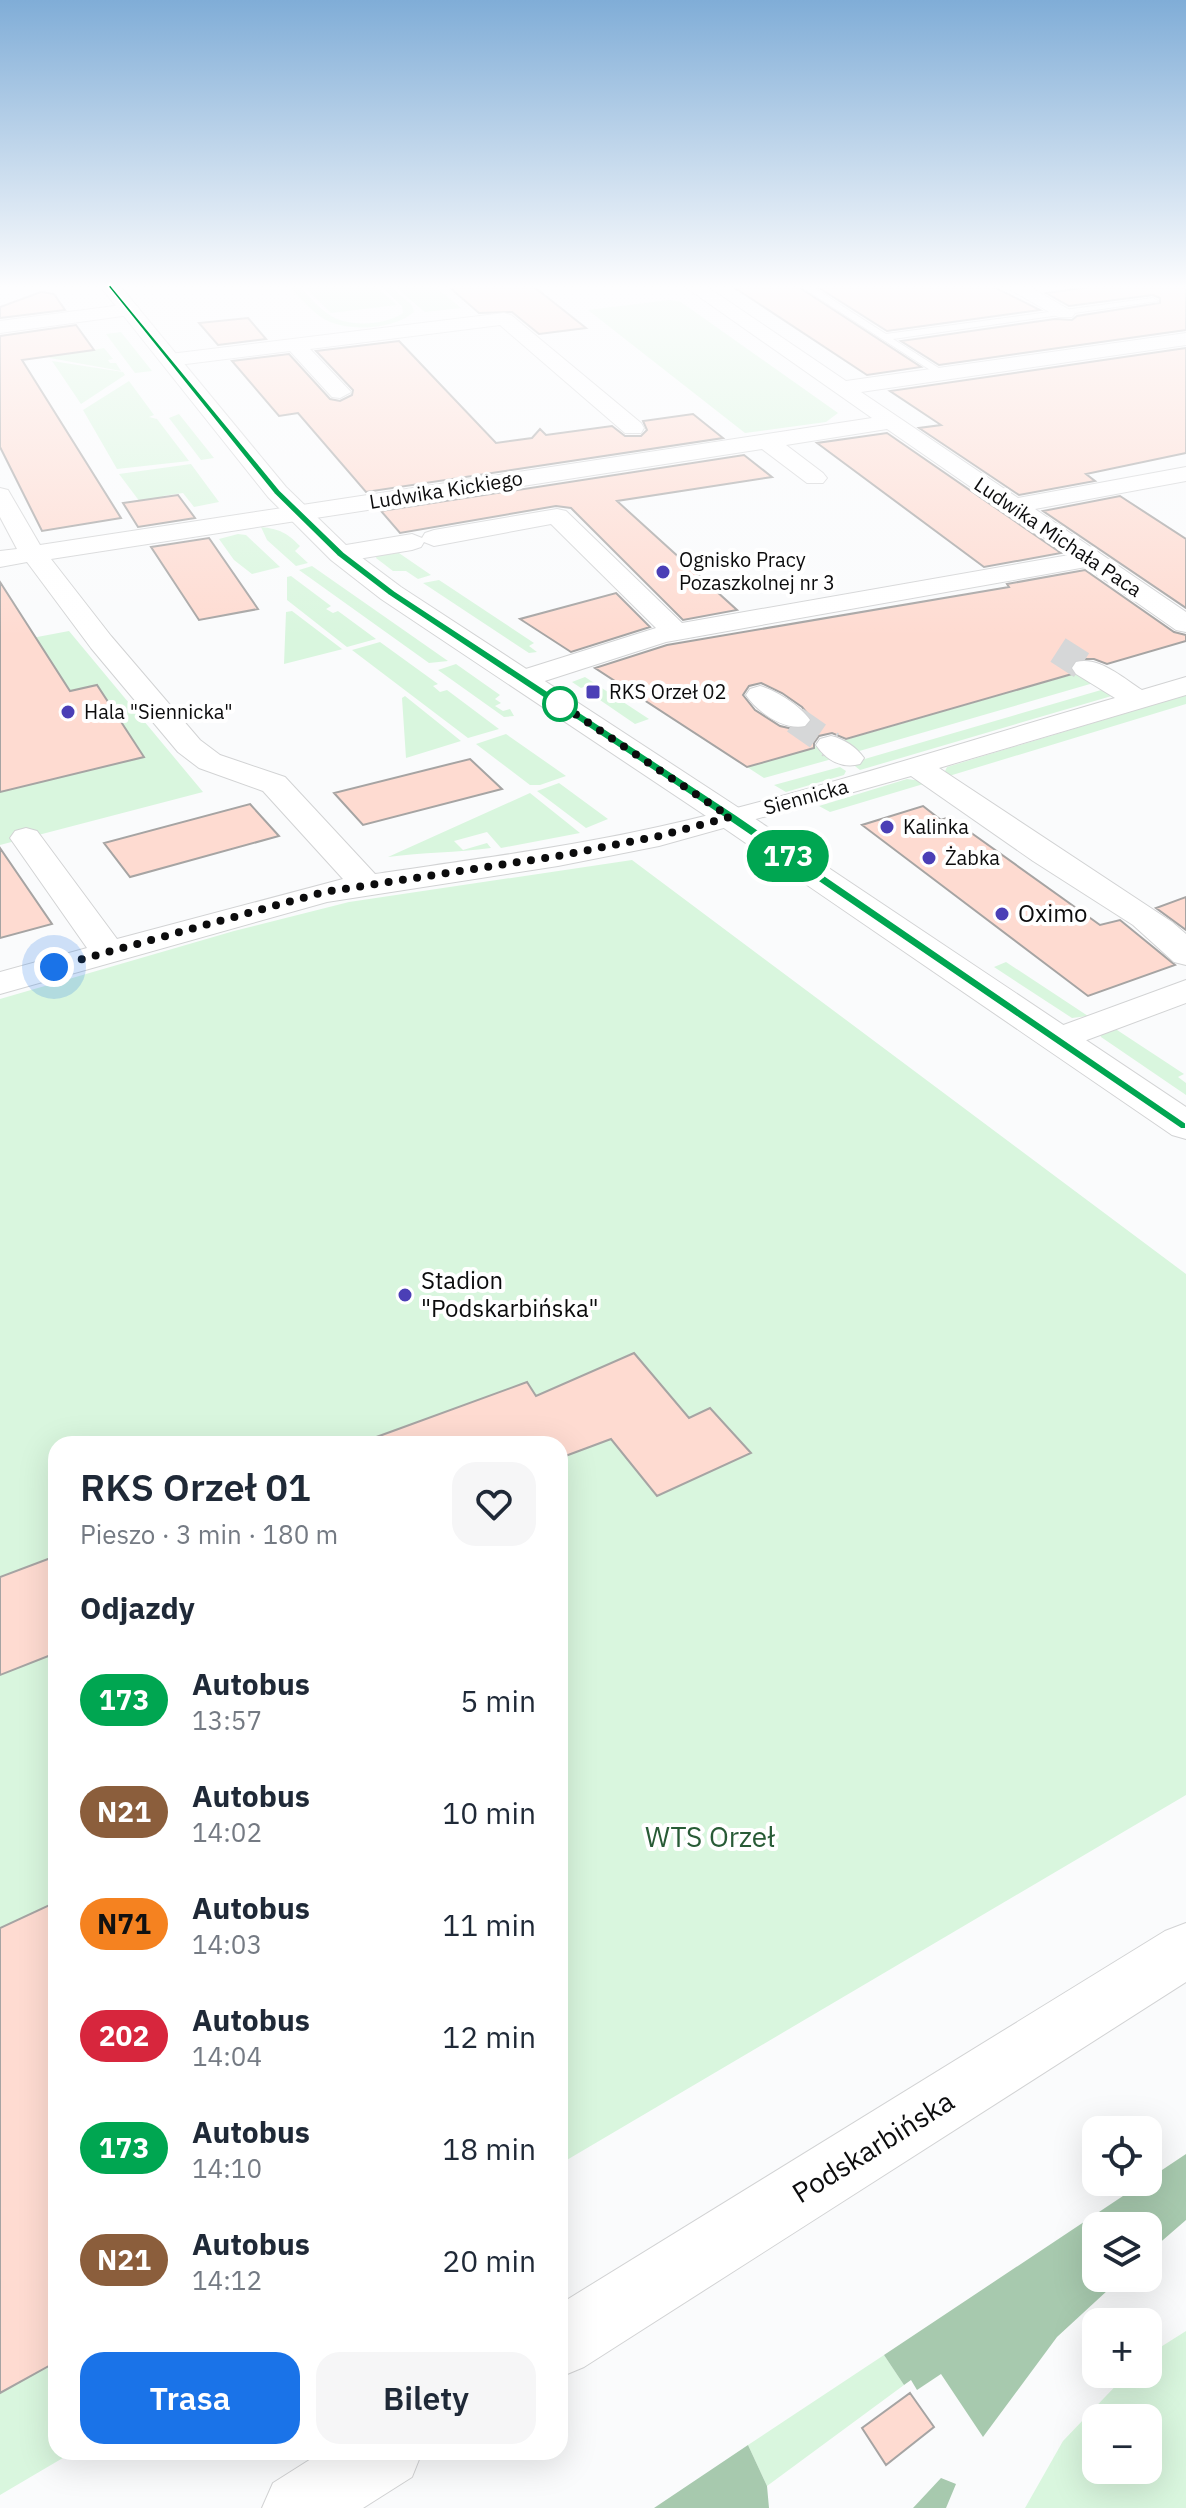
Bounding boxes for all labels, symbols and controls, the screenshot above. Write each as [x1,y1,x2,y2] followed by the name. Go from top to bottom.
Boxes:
[367,464,525,515] street label: Ludwika Kickiego
[969,470,1148,603] street label: Ludwika Michała Paca
[679,546,835,596] place label: Ognisko Pracy Pozaszkolnej nr 3
[654,563,672,581] marker: Ognisko Pracy Pozaszkolnej nr 3
[609,678,727,705] place label: RKS Orzeł 02
[584,683,602,701] marker: RKS Orzeł 02
[543,687,577,721] unlabelled marker
[84,698,233,725] place label: Hala "Siennicka"
[59,703,77,721] marker: Hala "Siennicka"
[761,772,851,821] street label: Siennicka
[903,813,969,840] place label: Kalinka
[878,818,896,836] marker: Kalinka
[742,830,834,882] line badge: 173
[763,837,813,874] text: 173
[945,844,1000,871] place label: Żabka
[920,849,938,867] marker: Żabka
[1018,897,1088,929] place label: Oximo
[993,905,1011,923] marker: Oximo
[34,947,74,987] your location
[421,1264,599,1324] place label: Stadion "Podskarbińska"
[396,1286,414,1304] marker: Stadion "Podskarbińska"
[80,1462,311,1511] text: RKS Orzeł 01
[452,1462,536,1546] button: heart
[80,1517,338,1551] text: Pieszo · 3 min · 180 m
[80,1588,195,1627] text: Odjazdy
[192,1664,310,1703] text: Autobus
[99,1681,149,1718] text: 173
[460,1681,536,1720] text: 5 min
[192,1703,262,1737] text: 13:57
[192,1776,310,1815] text: Autobus
[97,1793,151,1830] text: N21
[442,1793,536,1832] text: 10 min
[192,1815,262,1849] text: 14:02
[645,1818,775,1855] park label: WTS Orzeł
[192,1888,310,1927] text: Autobus
[97,1905,151,1942] text: N71
[442,1905,536,1944] text: 11 min
[192,1927,262,1961] text: 14:03
[192,2000,310,2039] text: Autobus
[99,2017,149,2054] text: 202
[442,2017,536,2056] text: 12 min
[192,2039,262,2073] text: 14:04
[785,2082,961,2211] street label: Podskarbińska
[192,2112,310,2151] text: Autobus
[1082,2116,1162,2484] map controls
[1082,2116,1162,2196] button: locate
[99,2129,149,2166] text: 173
[442,2129,536,2168] text: 18 min
[192,2151,262,2185] text: 14:10
[1082,2212,1162,2292] button: layers
[192,2224,310,2263] text: Autobus
[97,2241,151,2278] text: N21
[442,2241,536,2280] text: 20 min
[192,2263,262,2297] text: 14:12
[1082,2308,1162,2388] button: +
[80,2352,300,2444] button: Trasa
[316,2352,536,2444] button: Bilety
[1082,2404,1162,2484] button: −

